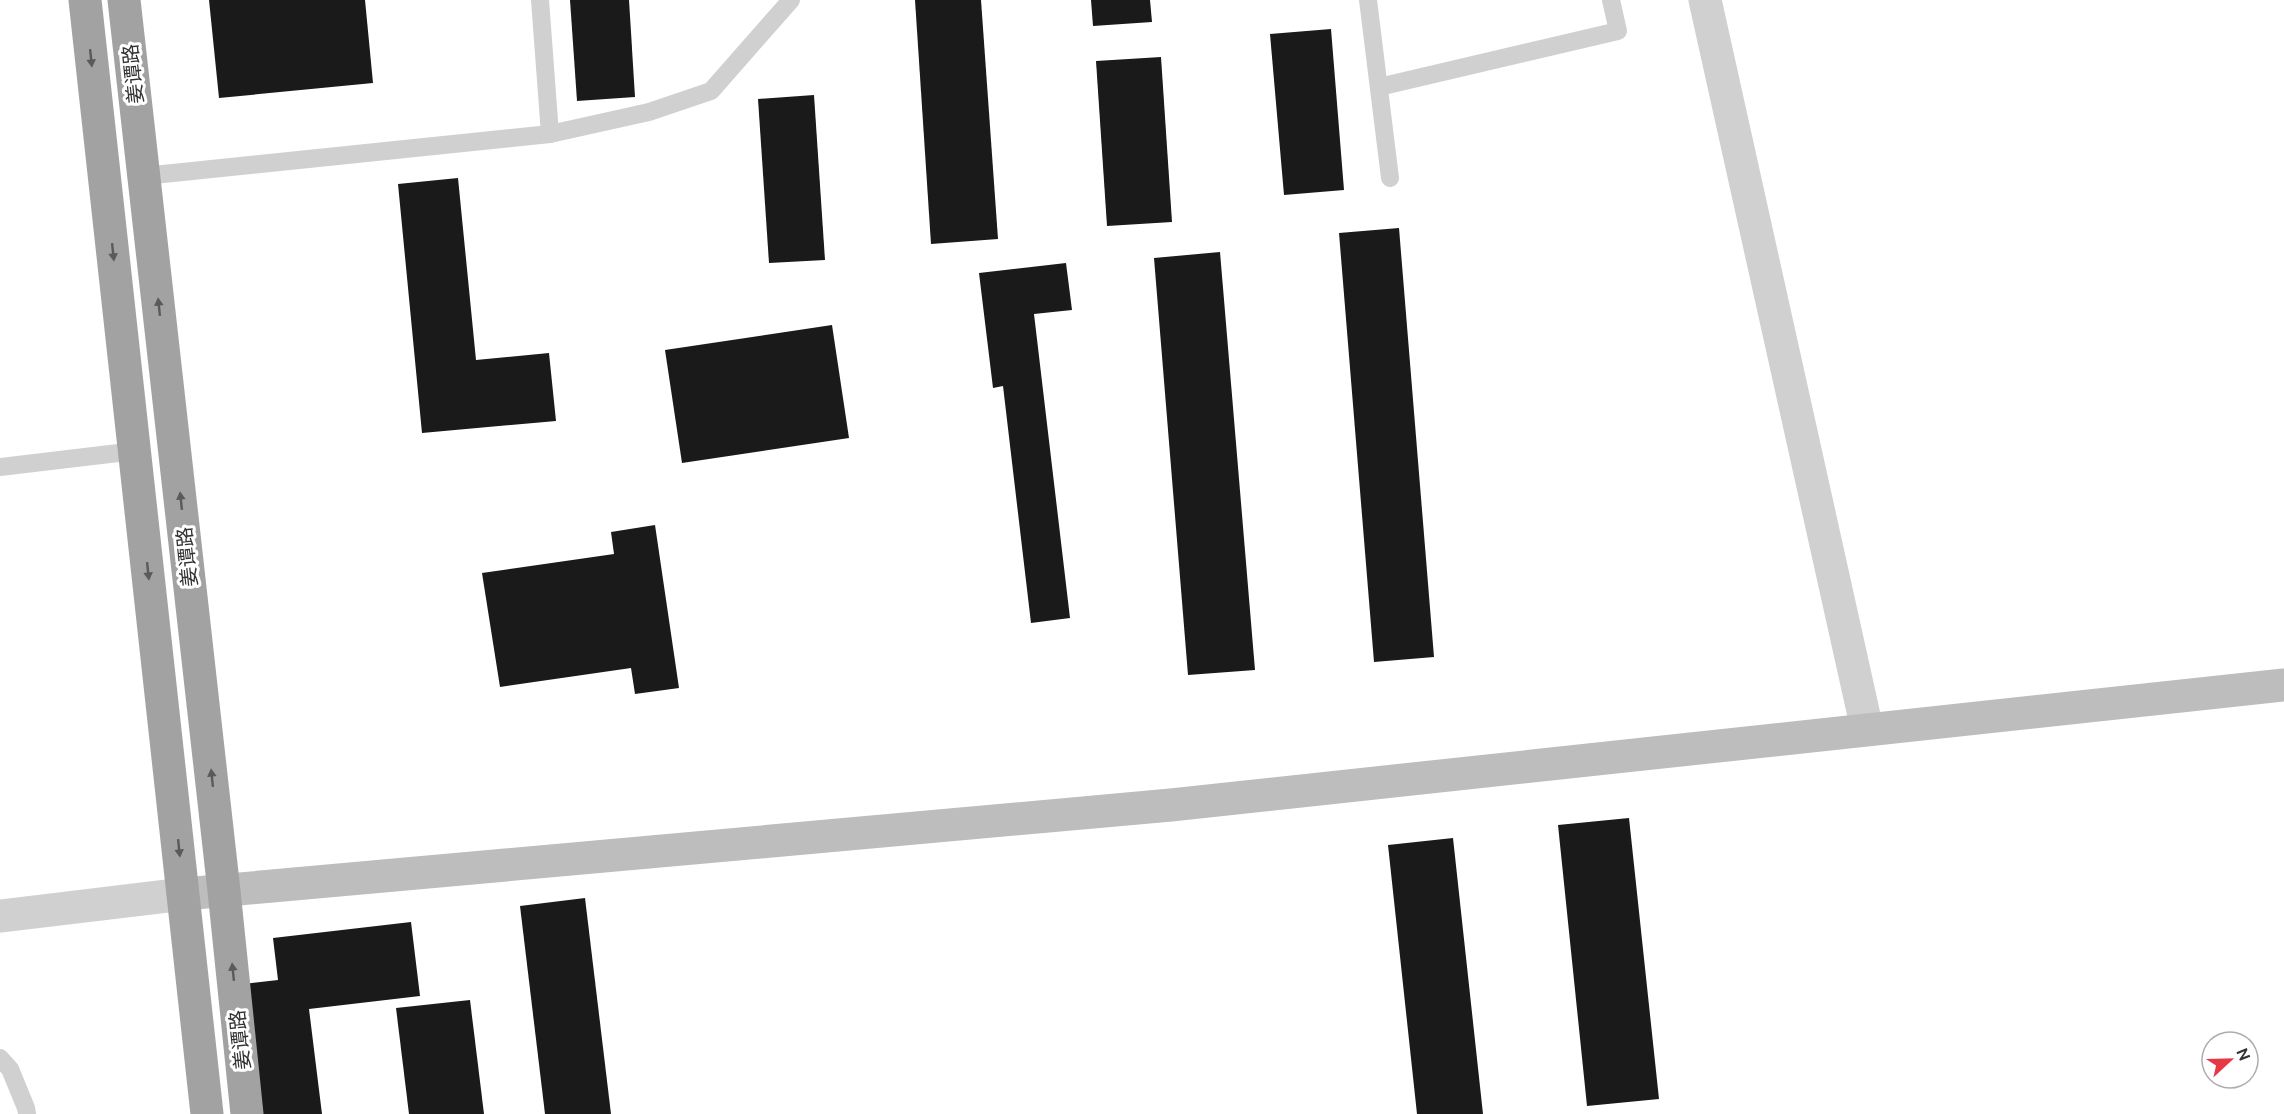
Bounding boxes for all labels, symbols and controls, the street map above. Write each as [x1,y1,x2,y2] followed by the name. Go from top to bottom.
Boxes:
[118,43,147,105] street label: 姜谭路
[86,49,96,68] one-way arrow
[108,243,117,262] one-way arrow
[154,298,164,317] one-way arrow
[176,492,186,511] one-way arrow
[172,526,201,588] street label: 姜谭路
[143,562,153,581] one-way arrow
[207,769,217,788] one-way arrow
[174,839,184,858] one-way arrow
[228,963,238,982] one-way arrow
[225,1009,254,1071] street label: 姜谭路
[2200,1030,2260,1090] north arrow
[2233,1045,2254,1063] text: N

